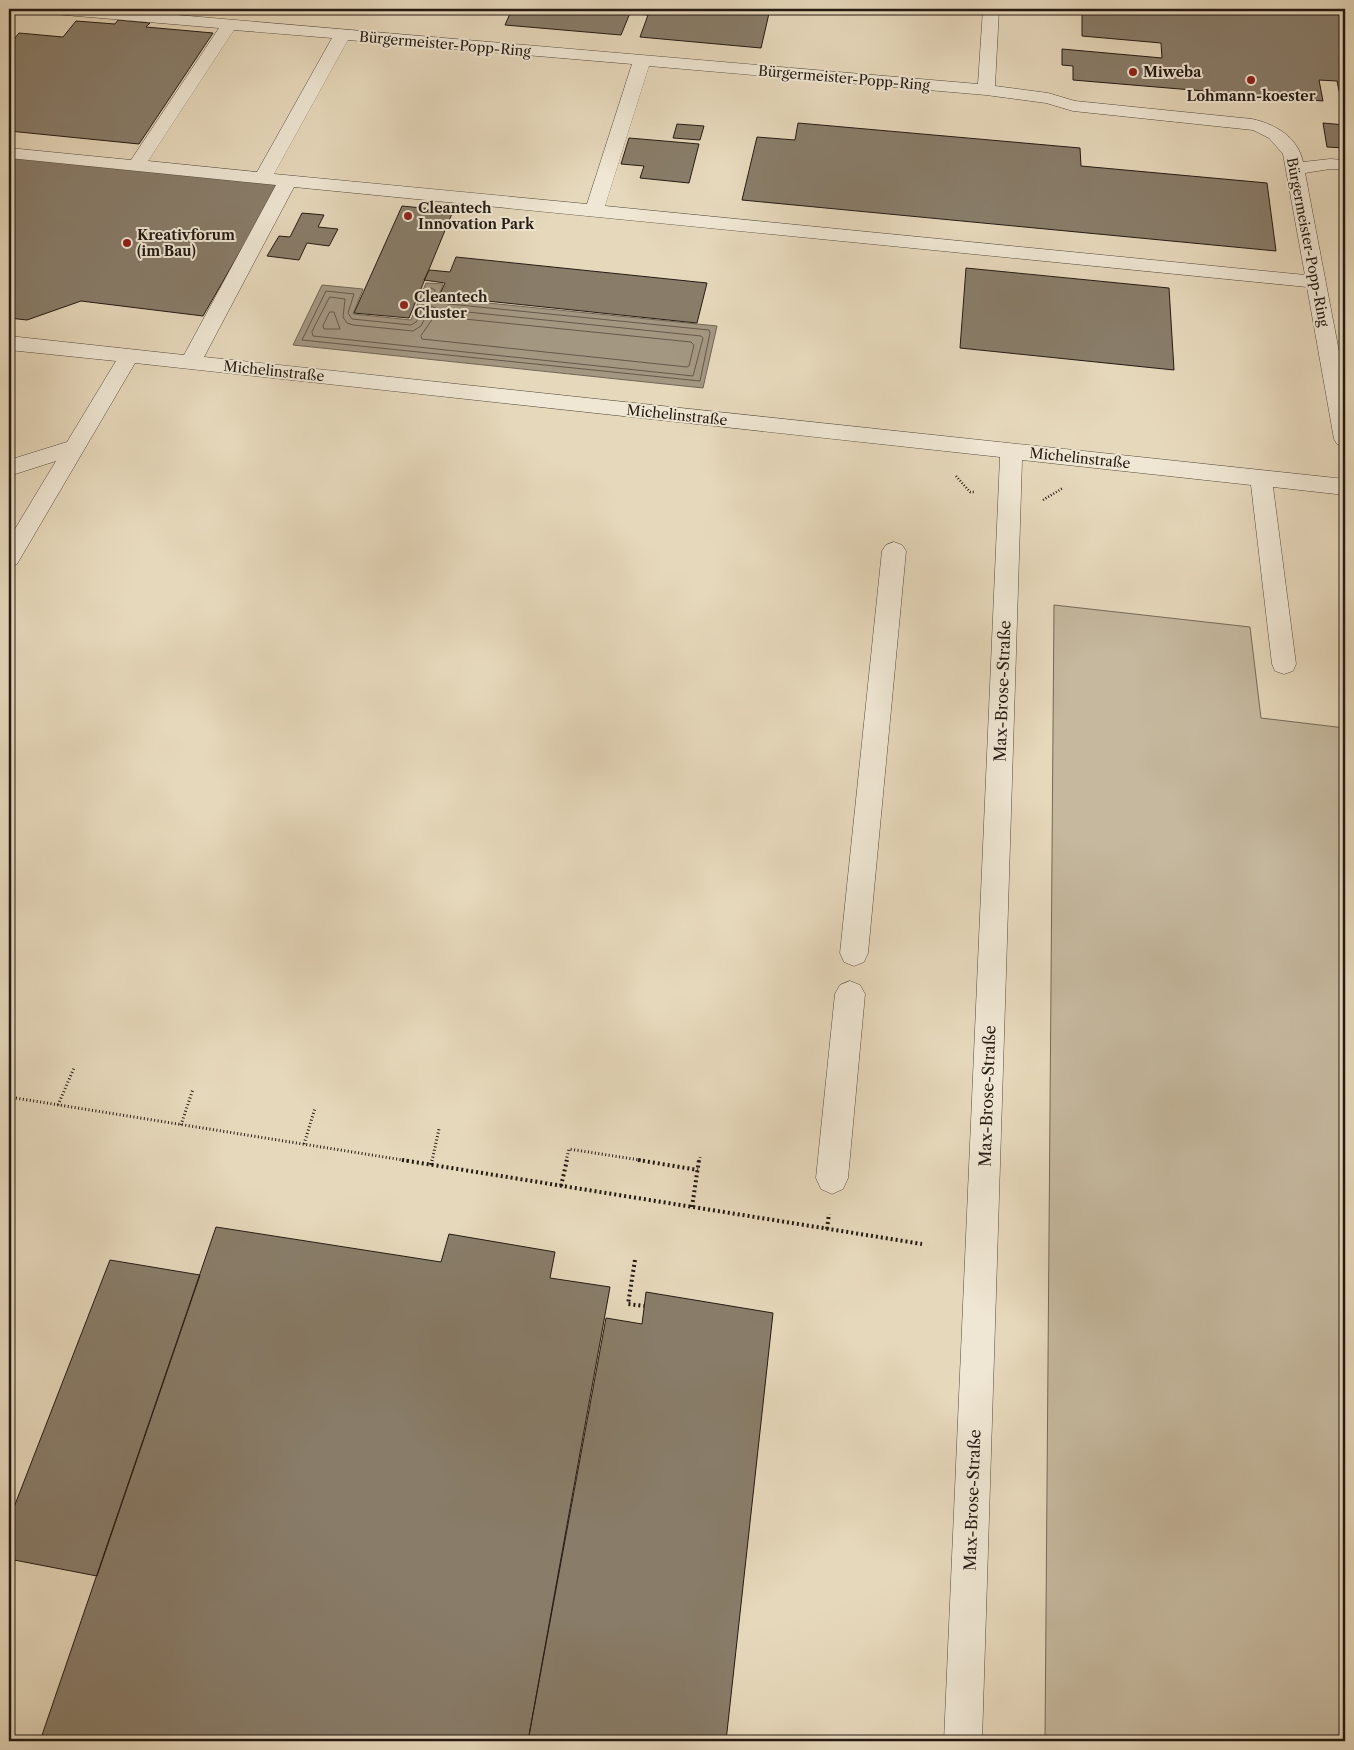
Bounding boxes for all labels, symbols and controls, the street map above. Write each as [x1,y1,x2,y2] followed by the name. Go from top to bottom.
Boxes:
[358,28,532,61] street label: Bürgermeister-Popp-Ring
[757,62,931,95] street label: Bürgermeister-Popp-Ring
[1143,63,1202,81] place label: Miweba
[1127,66,1139,78] marker: Miweba
[1245,74,1257,86] marker: Lohmann-koester
[1187,87,1316,105] place label: Lohmann-koester
[1283,156,1333,329] street label: Bürgermeister-Popp-Ring
[418,199,535,233] place label: Cleantech Innovation Park
[402,210,414,222] marker: Cleantech Innovation Park
[137,226,235,260] place label: Kreativforum (im Bau)
[121,237,133,249] marker: Kreativforum (im Bau)
[414,288,488,322] place label: Cleantech Cluster
[398,299,410,311] marker: Cleantech Cluster
[223,357,325,385] street label: Michelinstraße
[626,401,728,429] street label: Michelinstraße
[1029,444,1131,472] street label: Michelinstraße
[990,620,1014,762] street label: Max-Brose-Straße
[975,1025,999,1167] street label: Max-Brose-Straße
[960,1429,984,1571] street label: Max-Brose-Straße

